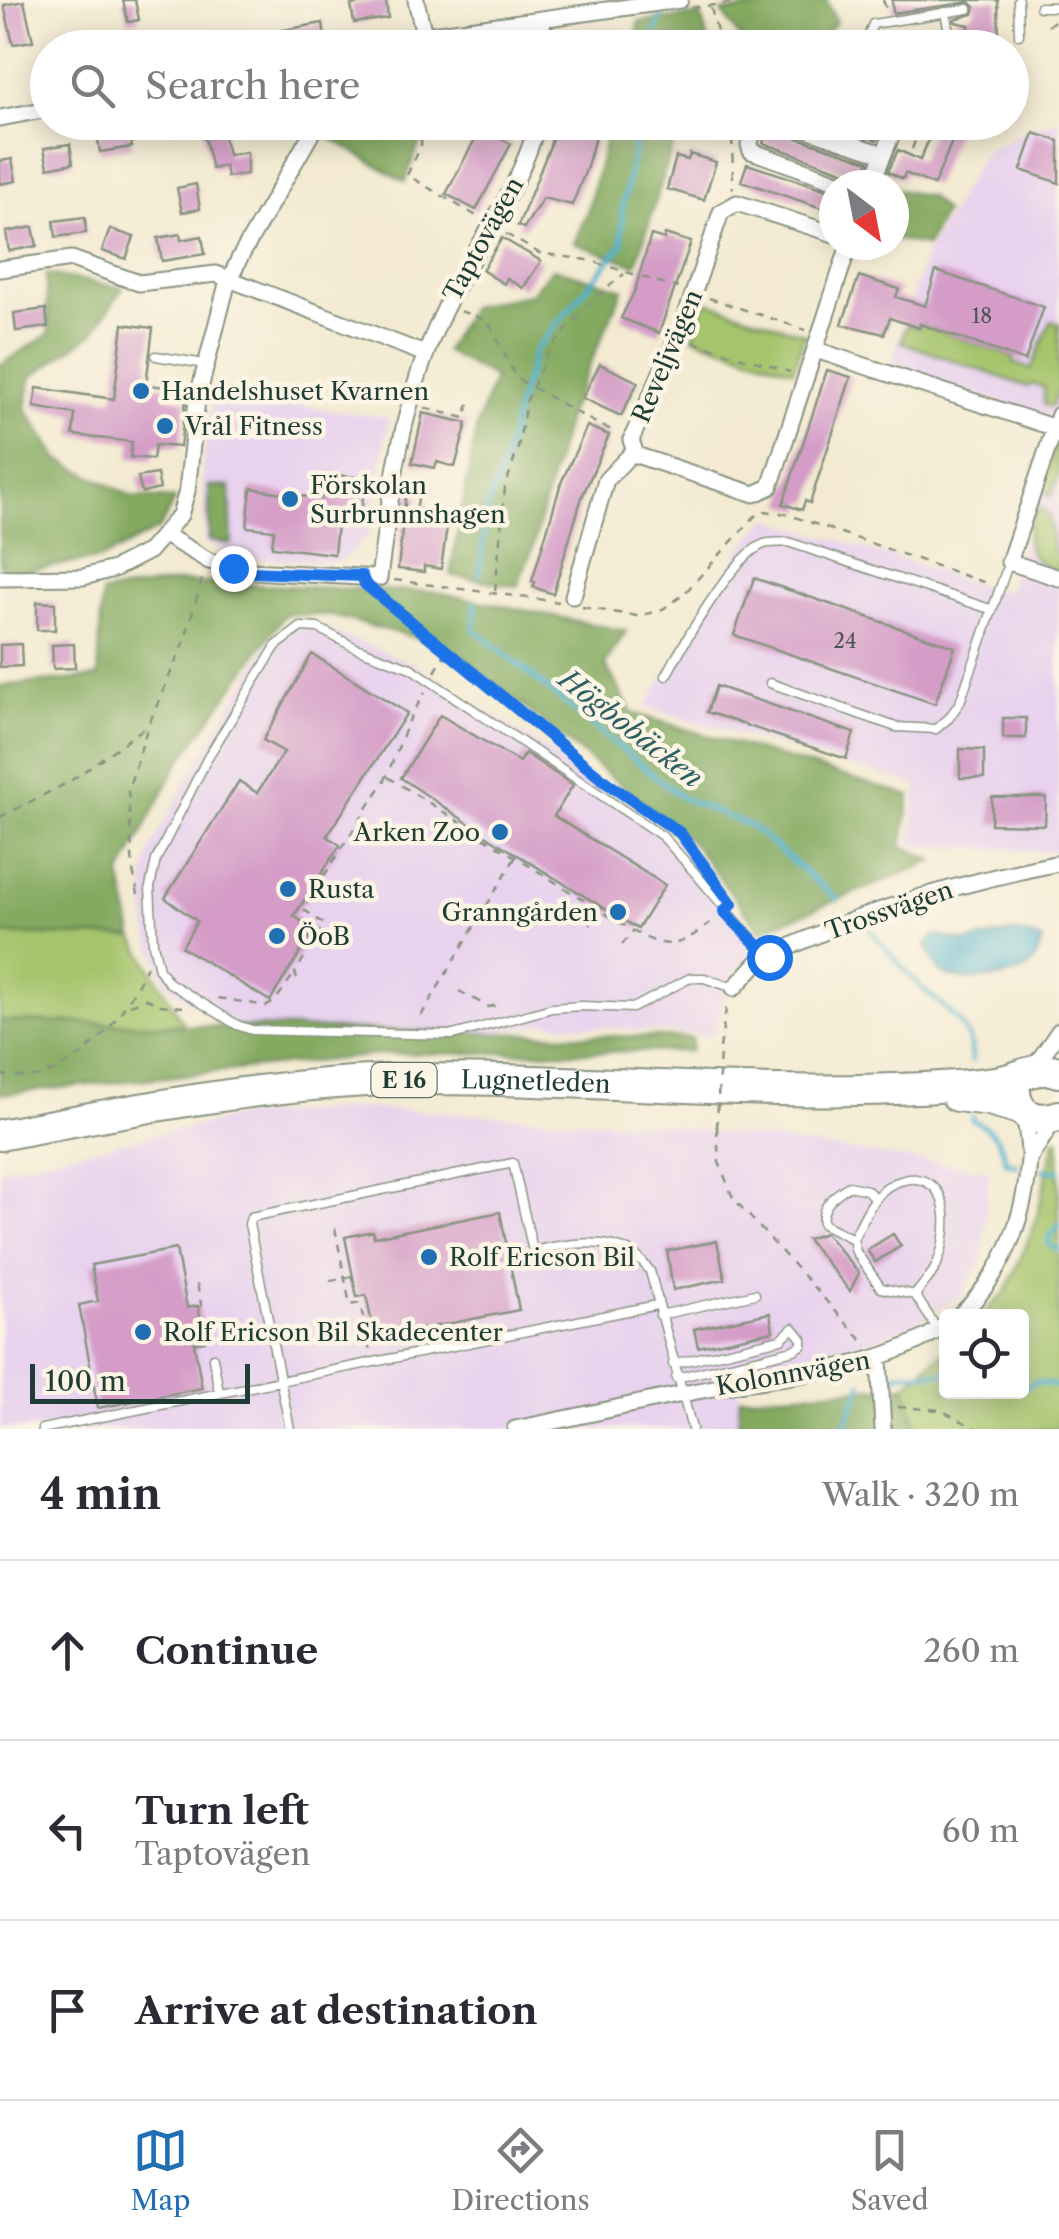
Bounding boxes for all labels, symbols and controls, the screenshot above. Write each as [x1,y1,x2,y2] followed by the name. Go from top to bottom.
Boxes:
[30,30,1029,140] search box
[65,58,120,113] icon: search
[145,62,360,109] text: Search here
[819,170,909,260] north arrow
[437,171,530,307] street label: Taptovägen
[625,285,710,428] street label: Reveljvägen
[972,304,992,328] house number: 18
[161,376,429,407] place label: Handelshuset Kvarnen
[130,380,152,402] marker: Handelshuset Kvarnen
[184,411,323,442] place label: Vrål Fitness
[154,415,176,437] marker: Vrål Fitness
[310,470,506,530] place label: Förskolan Surbrunnshagen
[279,488,301,510] marker: Förskolan Surbrunnshagen
[211,546,257,592] route end
[833,629,857,653] house number: 24
[551,660,710,795] water label: Högbobäcken
[353,817,480,848] place label: Arken Zoo
[489,821,511,843] marker: Arken Zoo
[308,874,375,905] place label: Rusta
[821,874,957,947] street label: Trossvägen
[277,878,299,900] marker: Rusta
[442,897,598,928] place label: Granngården
[607,901,629,923] marker: Granngården
[297,921,350,952] place label: ÖoB
[266,925,288,947] marker: ÖoB
[747,935,793,981] route start
[372,1063,436,1097] road number: E 16
[461,1064,612,1100] street label: Lugnetleden
[449,1242,635,1273] place label: Rolf Ericson Bil
[418,1246,440,1268] marker: Rolf Ericson Bil
[939,1309,1029,1399] map controls
[939,1309,1029,1399] button: locate
[163,1317,503,1348] place label: Rolf Ericson Bil Skadecenter
[132,1321,154,1343] marker: Rolf Ericson Bil Skadecenter
[714,1345,873,1402] street label: Kolonnvägen
[30,1359,250,1404] scale bar
[45,1364,126,1398] text: 100 m
[40,1468,161,1520] text: 4 min
[822,1475,1019,1514] text: Walk · 320 m
[40,1623,95,1678] icon: ahead
[135,1627,318,1674] text: Continue
[923,1631,1019,1670] text: 260 m
[135,1787,309,1834] text: Turn left
[40,1803,95,1858] icon: left
[942,1811,1019,1850] text: 60 m
[135,1834,311,1873] text: Taptovägen
[40,1983,95,2038] icon: arrive
[135,1987,538,2034] text: Arrive at destination
[130,2123,191,2217] tab: Map
[451,2123,590,2217] tab: Directions
[851,2123,929,2217] tab: Saved

